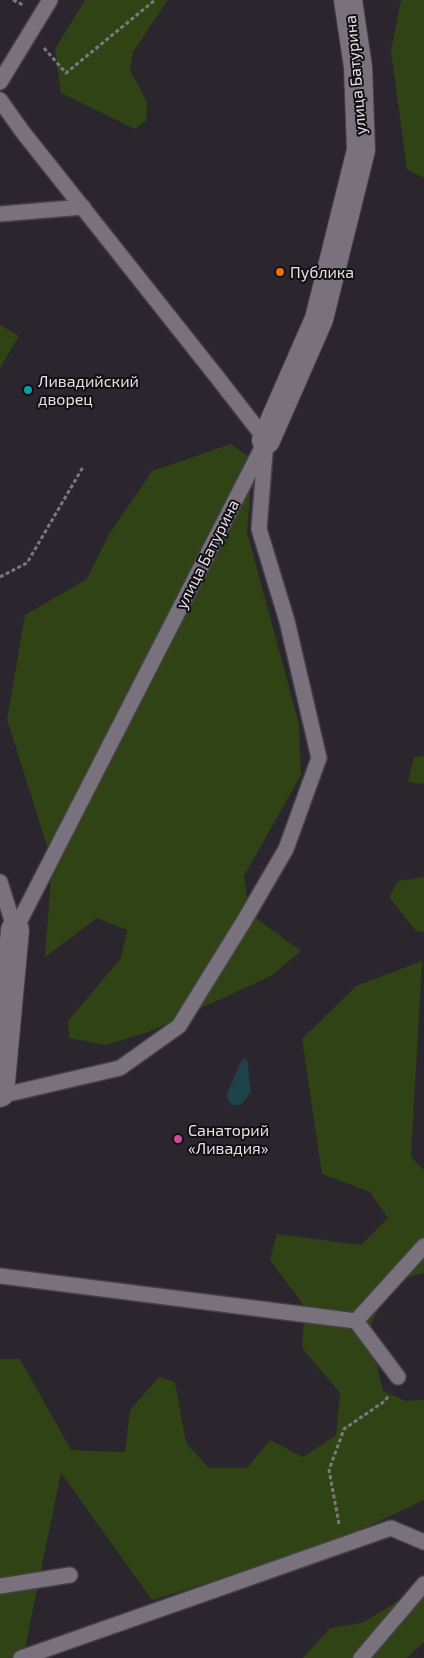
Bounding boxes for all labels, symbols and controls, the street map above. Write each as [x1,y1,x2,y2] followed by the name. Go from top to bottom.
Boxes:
[340,14,370,136] street label: улица Батурина
[290,262,354,282] place label: Публика
[274,266,286,278] marker: Публика
[38,371,139,408] place label: Ливадийский дворец
[22,384,34,396] marker: Ливадийский дворец
[171,496,243,612] street label: улица Батурина
[188,1120,269,1157] place label: Санаторий «Ливадия»
[172,1133,184,1145] marker: Санаторий «Ливадия»

